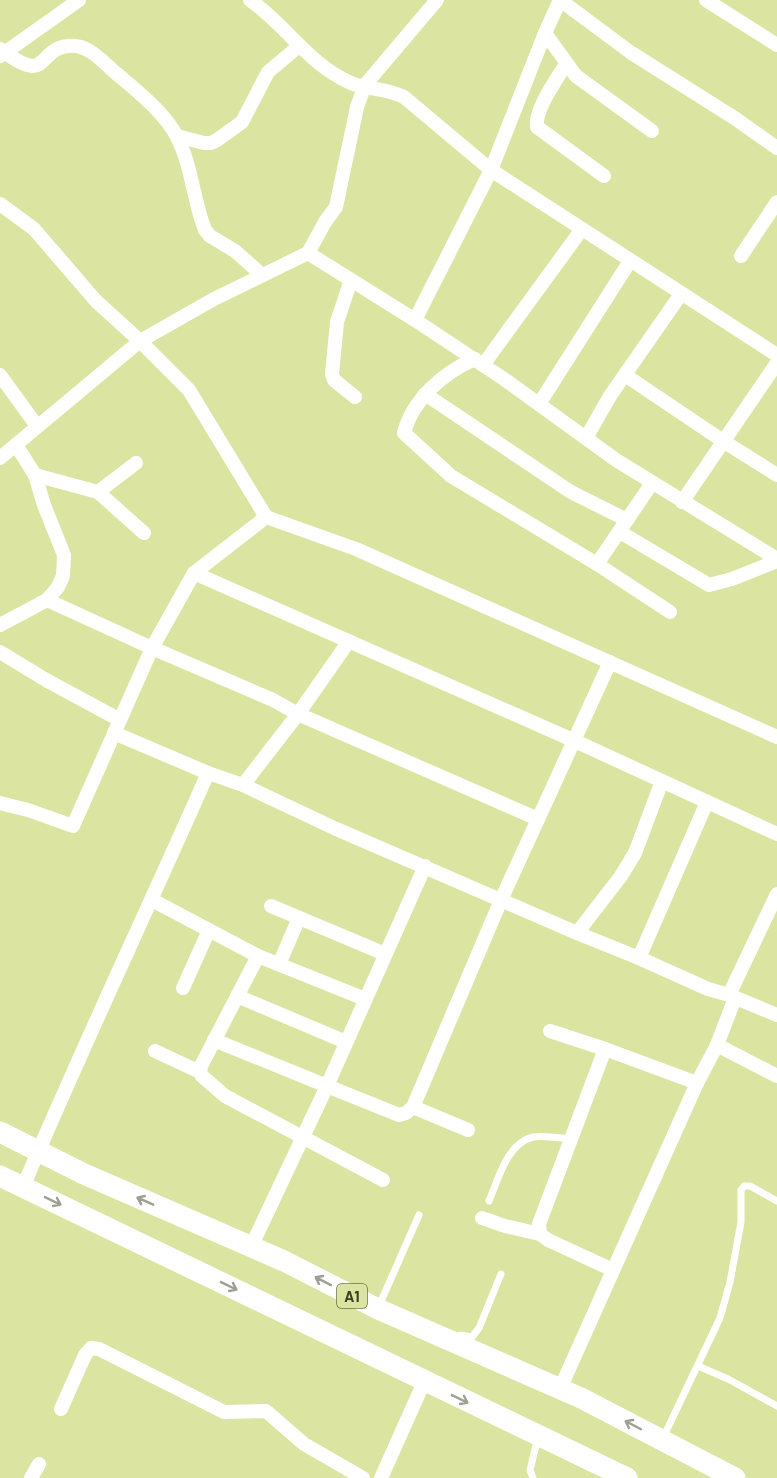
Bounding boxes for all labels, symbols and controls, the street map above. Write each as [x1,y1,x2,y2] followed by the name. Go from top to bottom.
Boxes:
[136,1194,154,1205] one-way arrow
[43,1196,61,1208] one-way arrow
[314,1275,332,1286] one-way arrow
[219,1280,237,1292] one-way arrow
[337,1284,367,1308] road number: A1
[451,1394,469,1406] one-way arrow
[624,1419,642,1430] one-way arrow

